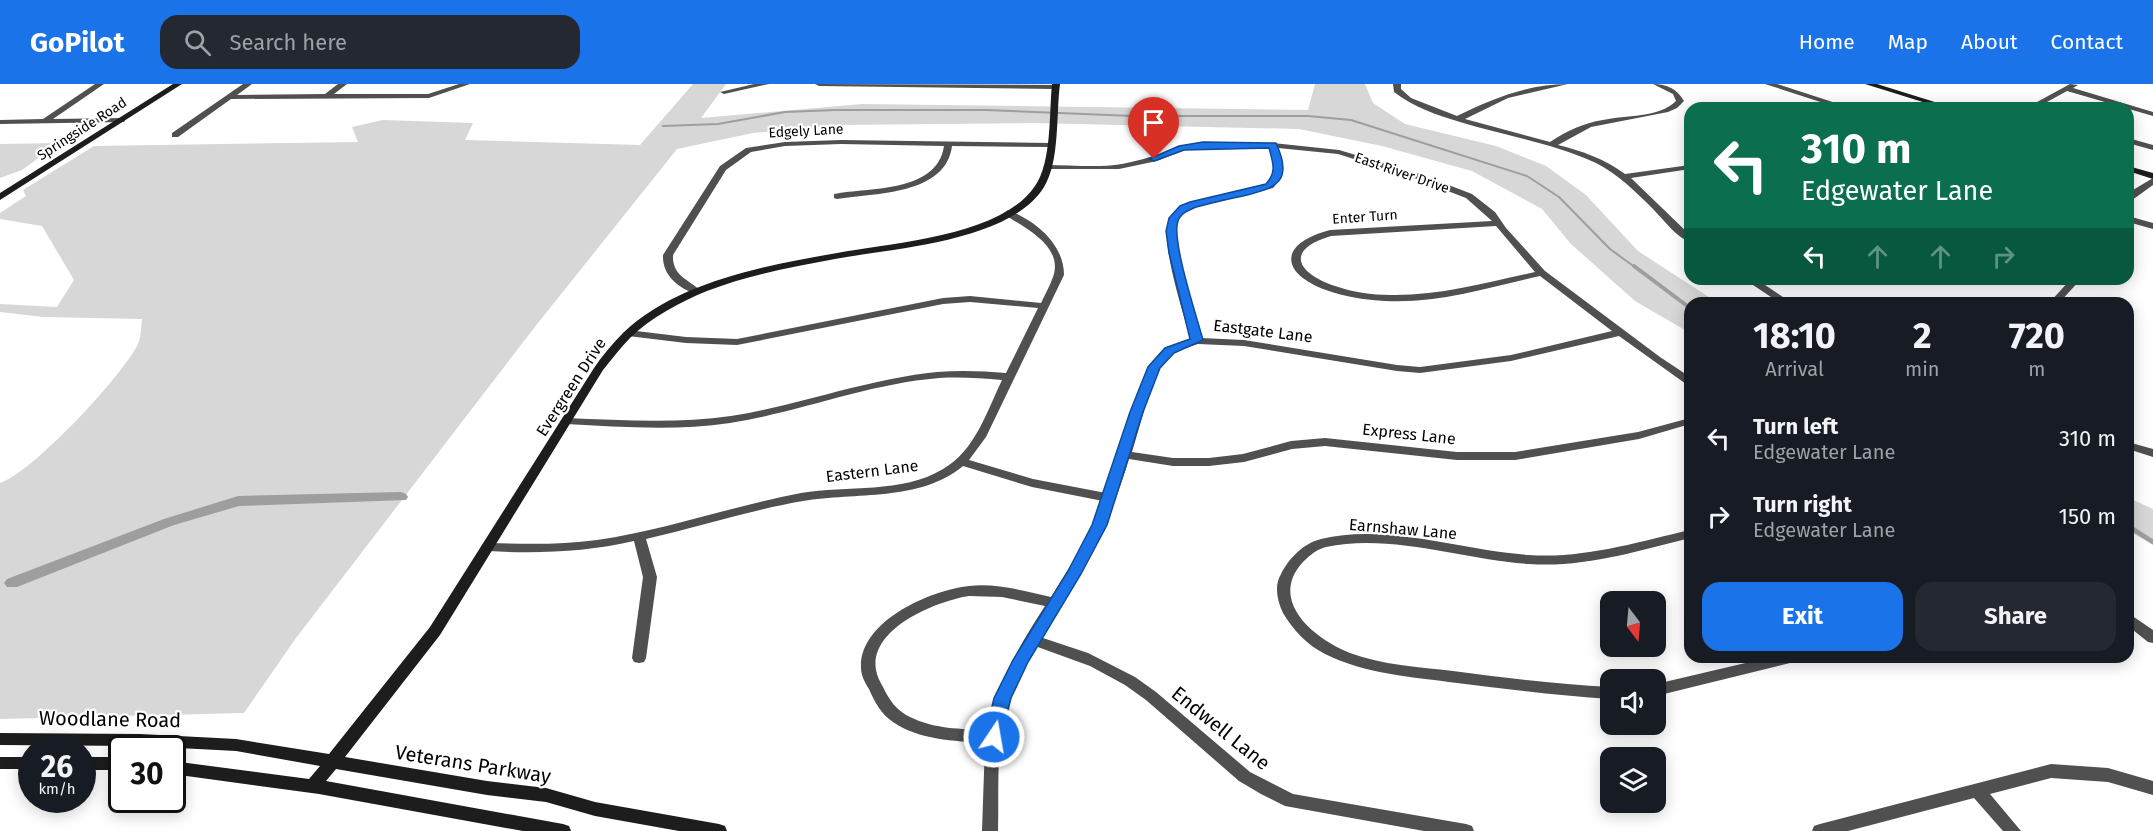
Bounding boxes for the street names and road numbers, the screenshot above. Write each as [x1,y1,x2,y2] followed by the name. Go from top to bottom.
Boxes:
[34,94,130,164] street label: Springside Road
[768,121,844,141] street label: Edgely Lane
[1352,149,1452,197] street label: East River Drive
[1332,206,1398,228] street label: Enter Turn
[1212,315,1314,347] street label: Eastgate Lane
[532,334,610,440] street label: Evergreen Drive
[1361,420,1457,448] street label: Express Lane
[825,456,919,486] street label: Eastern Lane
[1348,515,1458,543] street label: Earnshaw Lane
[1167,681,1275,775] street label: Endwell Lane
[39,706,181,732] street label: Woodlane Road
[393,740,553,788] street label: Veterans Parkway

